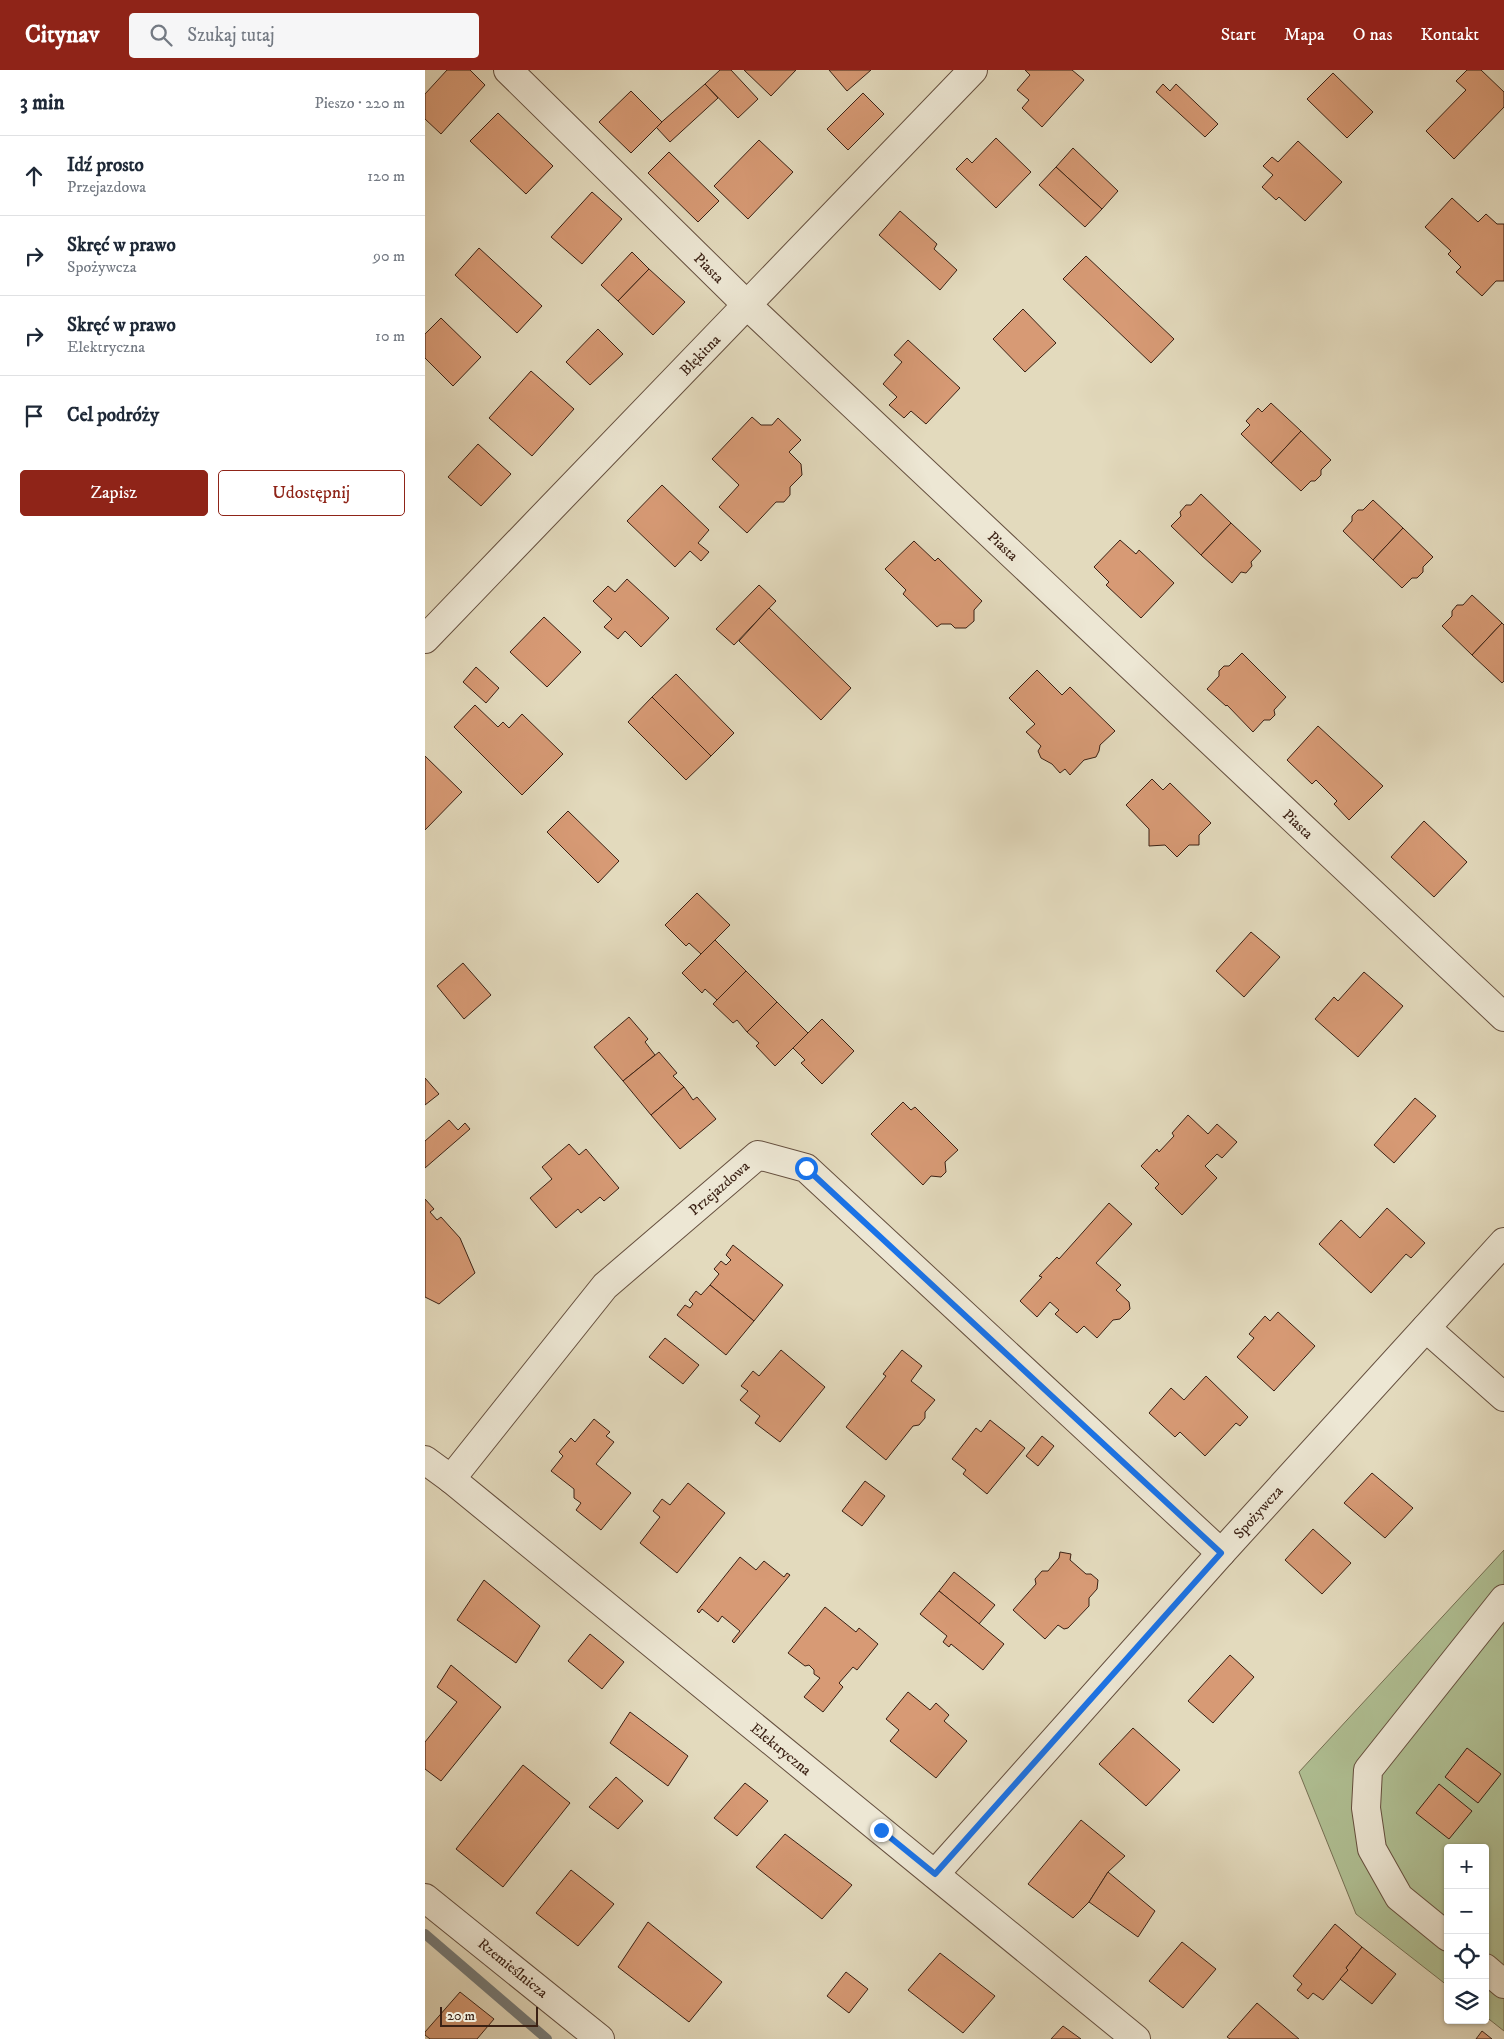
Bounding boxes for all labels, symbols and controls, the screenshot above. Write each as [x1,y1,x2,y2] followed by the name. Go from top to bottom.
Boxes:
[129,13,479,58] search box
[25,20,99,50] text: Citynav
[147,21,175,49] icon: search
[187,24,275,47] text: Szukaj tutaj
[1221,24,1256,46] text: Start
[1284,24,1325,46] text: Mapa
[1353,24,1392,46] text: O nas
[1420,24,1479,46] text: Kontakt
[20,90,65,116] text: 3 min
[314,93,405,113] text: Pieszo · 220 m
[67,154,144,177] text: Idź prosto
[20,162,48,190] icon: ahead
[367,166,405,186] text: 120 m
[67,177,146,197] text: Przejazdowa
[67,234,176,257] text: Skręć w prawo
[20,242,48,270] icon: right
[373,246,405,266] text: 90 m
[690,249,728,288] street label: Piasta
[67,257,136,277] text: Spożywcza
[67,314,176,337] text: Skręć w prawo
[20,322,48,350] icon: right
[375,326,405,346] text: 10 m
[676,330,725,380] street label: Błękitna
[67,337,145,357] text: Elektryczna
[20,402,48,430] icon: arrive
[67,404,159,427] text: Cel podróży
[20,470,208,516] button: Zapisz
[218,470,405,516] button: Udostępnij
[983,527,1022,566] street label: Piasta
[1278,805,1317,844] street label: Piasta
[685,1156,754,1220] street label: Przejazdowa
[795,1157,818,1180] route start
[1230,1481,1288,1543] street label: Spożywcza
[746,1719,816,1780] street label: Elektryczna
[870,1819,893,1842] route end
[1444,1844,1489,2024] map controls
[1444,1844,1489,1889] button: +
[1444,1889,1489,1934] button: −
[474,1934,552,2003] street label: Rzemieślnicza
[1444,1934,1489,1979] button: locate
[1444,1979,1489,2024] button: layers
[440,2004,537,2027] scale bar
[447,2007,475,2025] text: 20 m

